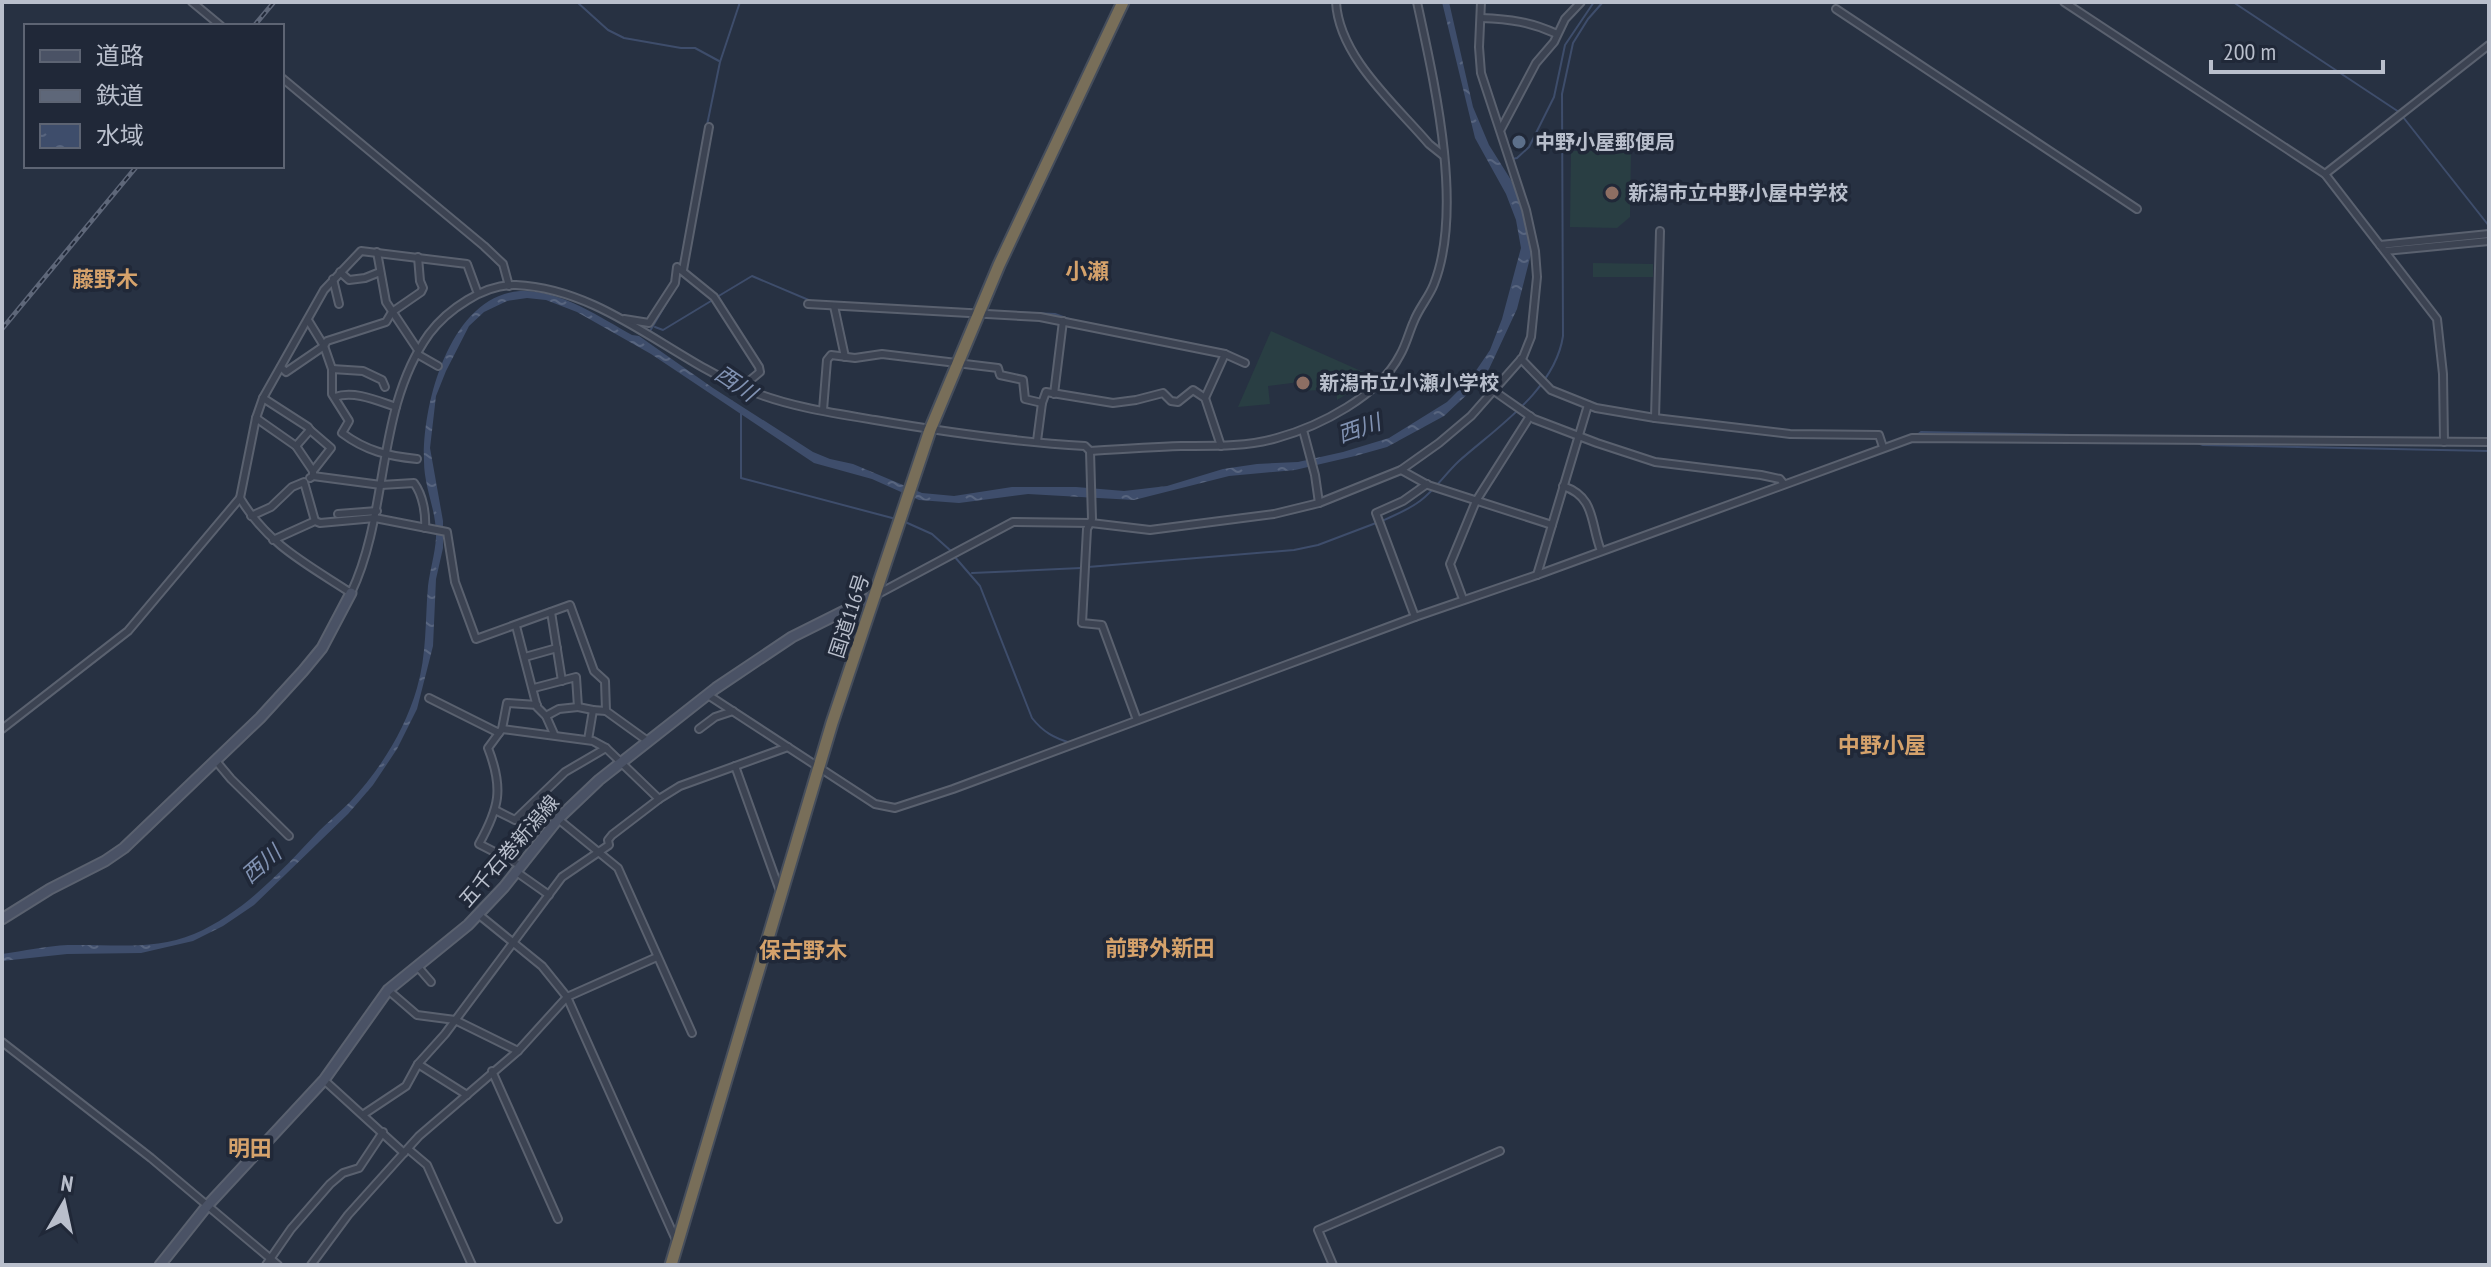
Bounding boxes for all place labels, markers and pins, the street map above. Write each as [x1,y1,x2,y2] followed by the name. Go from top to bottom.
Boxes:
[1535,129,1675,155] place label: 中野小屋郵便局
[1510,133,1528,151] marker: 中野小屋郵便局
[1628,180,1848,206] place label: 新潟市立中野小屋中学校
[1603,184,1621,202] marker: 新潟市立中野小屋中学校
[1319,370,1499,396] place label: 新潟市立小瀬小学校
[1294,374,1312,392] marker: 新潟市立小瀬小学校

